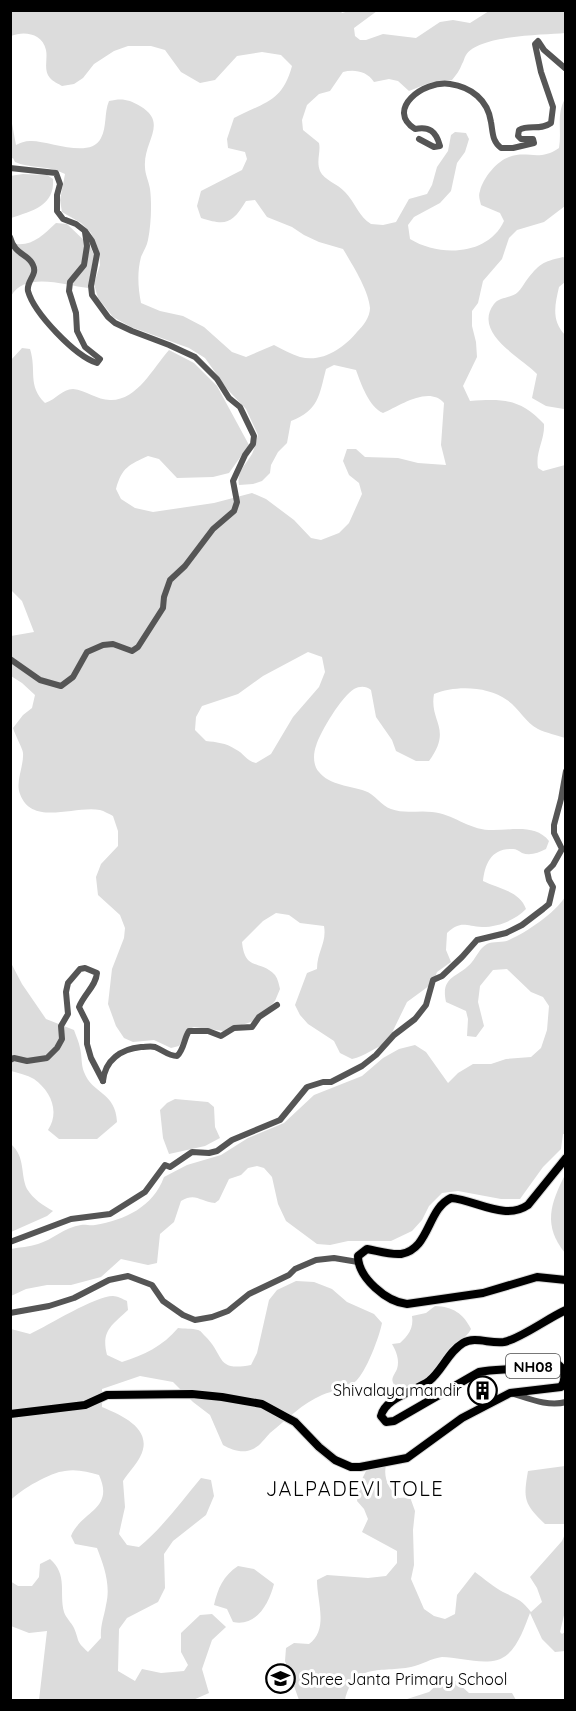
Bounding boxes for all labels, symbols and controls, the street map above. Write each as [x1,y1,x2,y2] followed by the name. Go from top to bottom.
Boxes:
[506,1354,560,1378] road number: NH08
[467,1374,499,1406] building icon: Shivalaya mandir
[333,1380,462,1400] place label: Shivalaya mandir
[266,1476,444,1501] district label: JALPADEVI TOLE
[264,1663,296,1695] school or university icon: Shree Janta Primary School
[301,1669,507,1689] place label: Shree Janta Primary School

